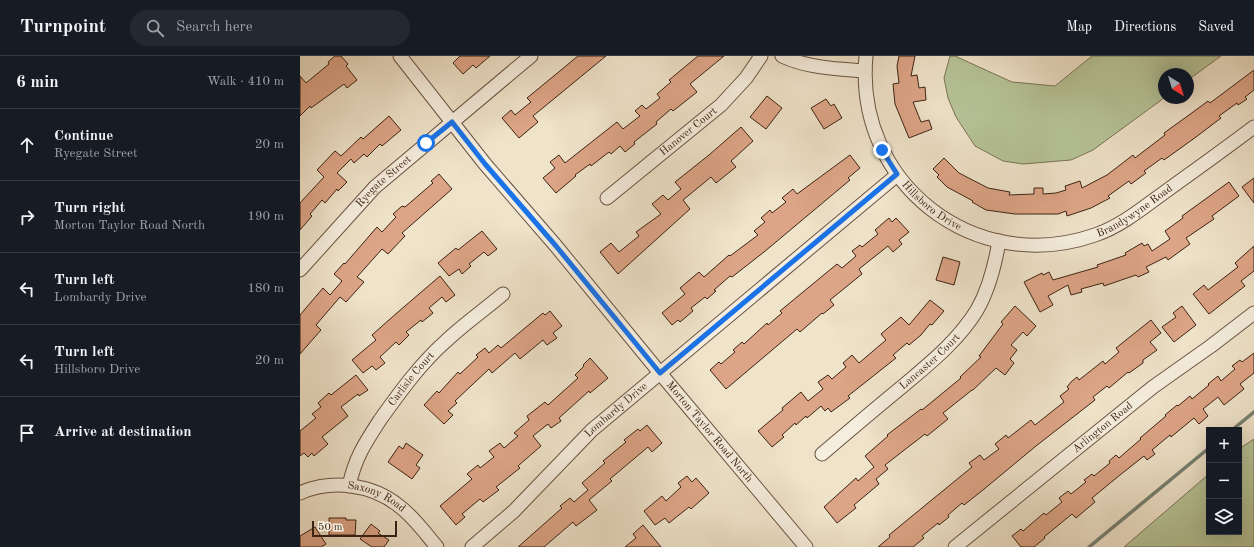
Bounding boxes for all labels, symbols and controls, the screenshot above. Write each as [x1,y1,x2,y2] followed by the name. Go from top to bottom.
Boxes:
[130,10,410,46] search box
[144,17,166,39] icon: search
[20,18,106,37] text: Turnpoint
[176,20,253,35] text: Search here
[1066,20,1092,34] text: Map
[1114,20,1176,34] text: Directions
[1198,20,1234,34] text: Saved
[1158,68,1194,104] north arrow
[16,74,59,91] text: 6 min
[207,75,284,88] text: Walk · 410 m
[658,105,719,158] street label: Hanover Court
[54,129,113,144] text: Continue
[16,134,38,156] icon: ahead
[417,134,435,152] route start
[255,138,284,151] text: 20 m
[873,141,891,159] route end
[54,147,138,160] text: Ryegate Street
[354,153,414,209] street label: Ryegate Street
[900,179,963,233] street label: Hillsboro Drive
[1095,183,1175,239] street label: Brandywyne Road
[54,201,125,216] text: Turn right
[16,206,38,228] icon: right
[247,210,284,223] text: 190 m
[54,219,205,232] text: Morton Taylor Road North
[54,273,114,288] text: Turn left
[16,278,38,300] icon: left
[247,282,284,295] text: 180 m
[54,291,146,304] text: Lombardy Drive
[898,332,962,392] street label: Lancaster Court
[54,345,114,360] text: Turn left
[16,350,38,372] icon: left
[386,350,437,408] street label: Carlisle Court
[255,354,284,367] text: 20 m
[54,363,140,376] text: Hillsboro Drive
[664,379,755,485] street label: Morton Taylor Road North
[583,381,650,440] street label: Lombardy Drive
[1071,400,1135,455] street label: Arlington Road
[16,422,38,444] icon: arrive
[54,425,192,440] text: Arrive at destination
[1206,427,1242,535] map controls
[1206,427,1242,463] button: +
[1206,463,1242,499] button: −
[347,480,408,515] street label: Saxony Road
[1206,499,1242,535] button: layers
[312,519,397,538] scale bar
[318,522,343,533] text: 50 m

